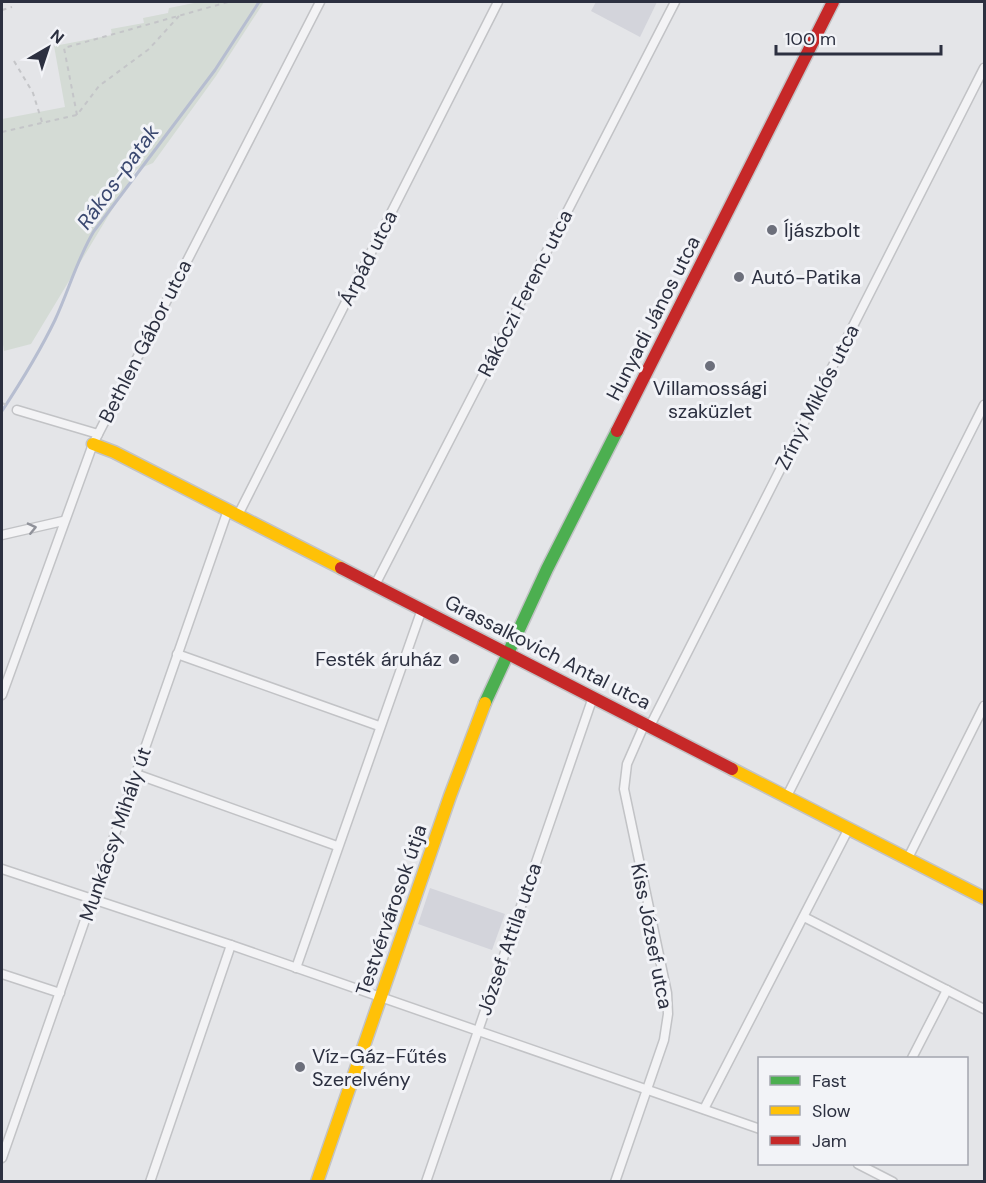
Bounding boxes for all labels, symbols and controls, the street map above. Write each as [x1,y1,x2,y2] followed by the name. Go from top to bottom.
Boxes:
[18,18,78,78] north arrow
[776,18,941,56] scale bar
[46,25,68,49] text: N
[785,27,836,51] text: 100 m
[70,119,166,235] water label: Rákos-patak
[472,205,578,381] street label: Rákóczi Ferenc utca
[333,206,403,310] street label: Árpád utca
[784,217,860,243] place label: Íjászbolt
[765,223,779,237] marker: Íjászbolt
[600,231,706,405] street label: Hunyadi János utca
[93,255,197,427] street label: Bethlen Gábor utca
[751,264,861,290] place label: Autó-Patika
[732,270,746,284] marker: Autó-Patika
[769,320,865,474] street label: Zrínyi Miklós utca
[703,359,717,373] marker: Villamossági szaküzlet
[653,375,767,424] place label: Villamossági szaküzlet
[27,523,37,536] one-way arrow
[441,589,655,715] street label: Grassalkovich Antal utca
[315,646,442,672] place label: Festék áruház
[447,652,461,666] marker: Festék áruház
[73,743,157,924] street label: Munkácsy Mihály út
[350,821,432,999] street label: Testvérvárosok útja
[471,859,547,1019] street label: József Attila utca
[625,861,679,1011] street label: Kiss József utca
[312,1043,447,1092] place label: Víz-Gáz-Fűtés Szerelvény
[758,1057,968,1165] legend
[293,1060,307,1074] marker: Víz-Gáz-Fűtés Szerelvény
[812,1069,847,1093] text: Fast
[812,1099,851,1123] text: Slow
[812,1129,847,1153] text: Jam

